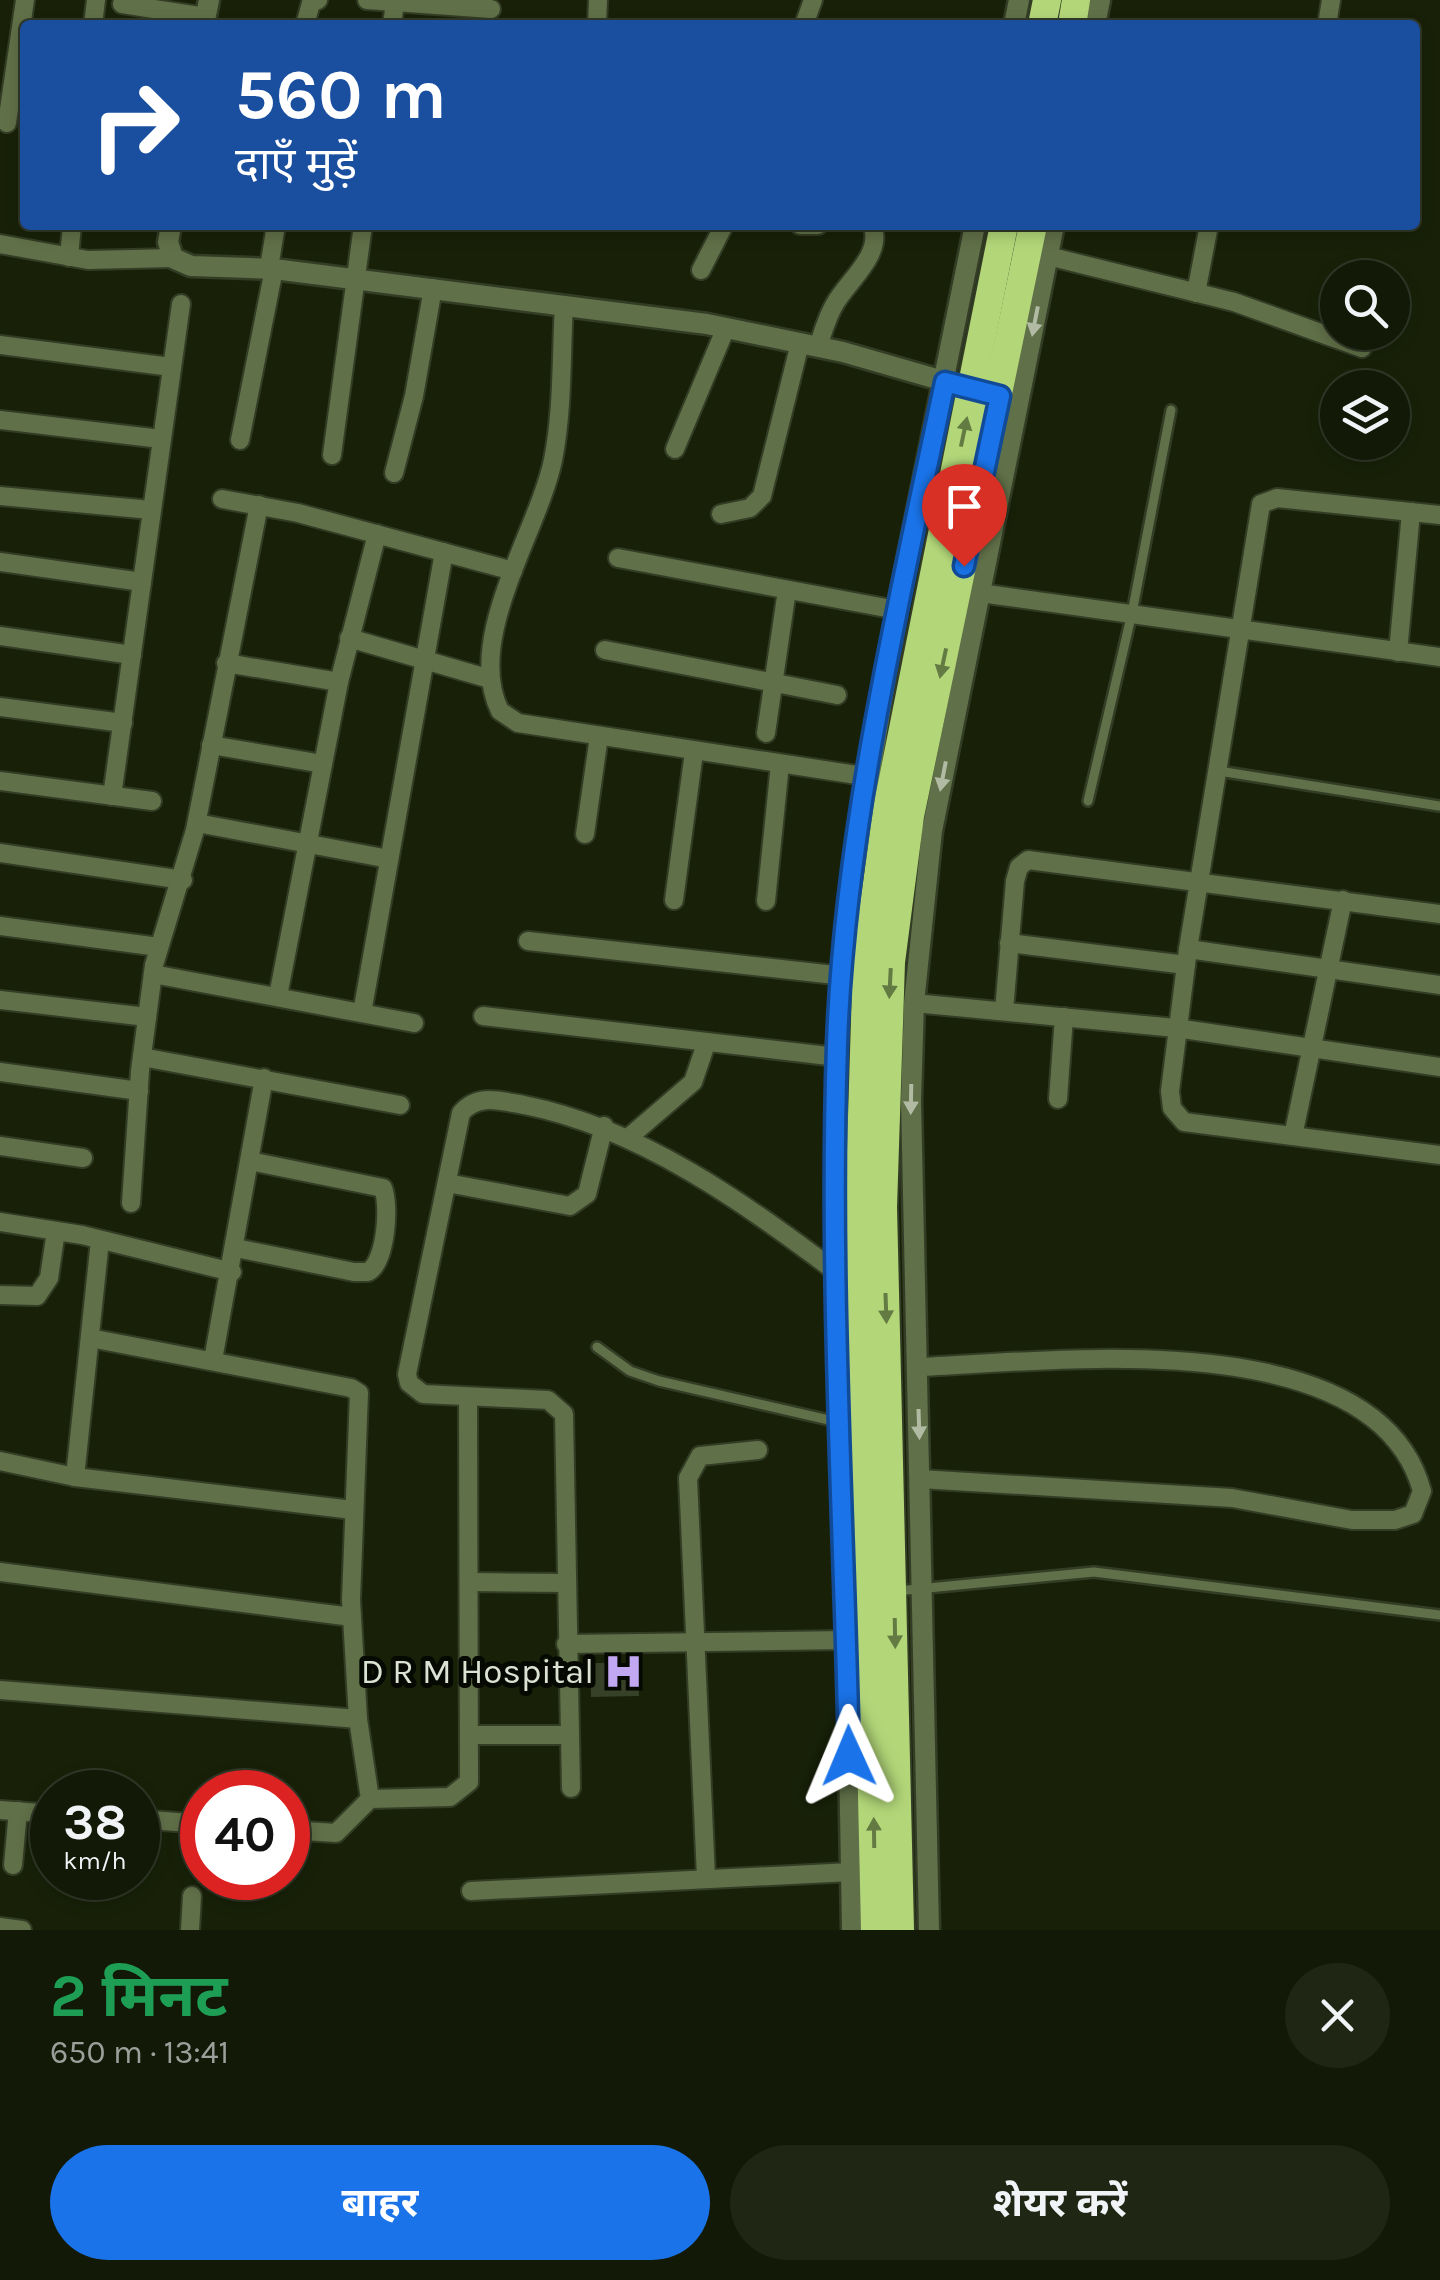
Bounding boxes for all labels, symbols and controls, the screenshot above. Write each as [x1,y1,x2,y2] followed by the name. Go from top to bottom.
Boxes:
[235,54,447,136] text: 560 m
[70,60,200,190] icon: right
[235,138,357,190] text: दाएँ मुड़ें
[1320,260,1410,460] map controls
[1320,260,1410,350] button: search
[1026,305,1042,336] one-way arrow
[1320,370,1410,460] button: layers
[956,416,972,447] one-way arrow
[922,464,1007,567] pin
[937,479,992,534] icon: arrive
[934,648,950,679] one-way arrow
[934,761,950,792] one-way arrow
[882,968,898,1000] one-way arrow
[903,1084,919,1116] one-way arrow
[878,1293,894,1325] one-way arrow
[911,1409,927,1441] one-way arrow
[887,1618,903,1650] one-way arrow
[603,1650,645,1692] hospital icon: D R M Hospital
[361,1651,594,1692] place label: D R M Hospital
[797,1704,901,1808] position arrow
[180,1770,310,1900] speed limit sign: 40
[63,1793,127,1852] text: 38
[866,1816,882,1848] one-way arrow
[63,1846,127,1875] text: km/h
[50,1961,227,2031] text: 2 मिनट
[1285,1963,1390,2068] button: close
[50,2034,229,2071] text: 650 m · 13:41
[50,2145,710,2260] button: बाहर
[730,2145,1390,2260] button: शेयर करें

